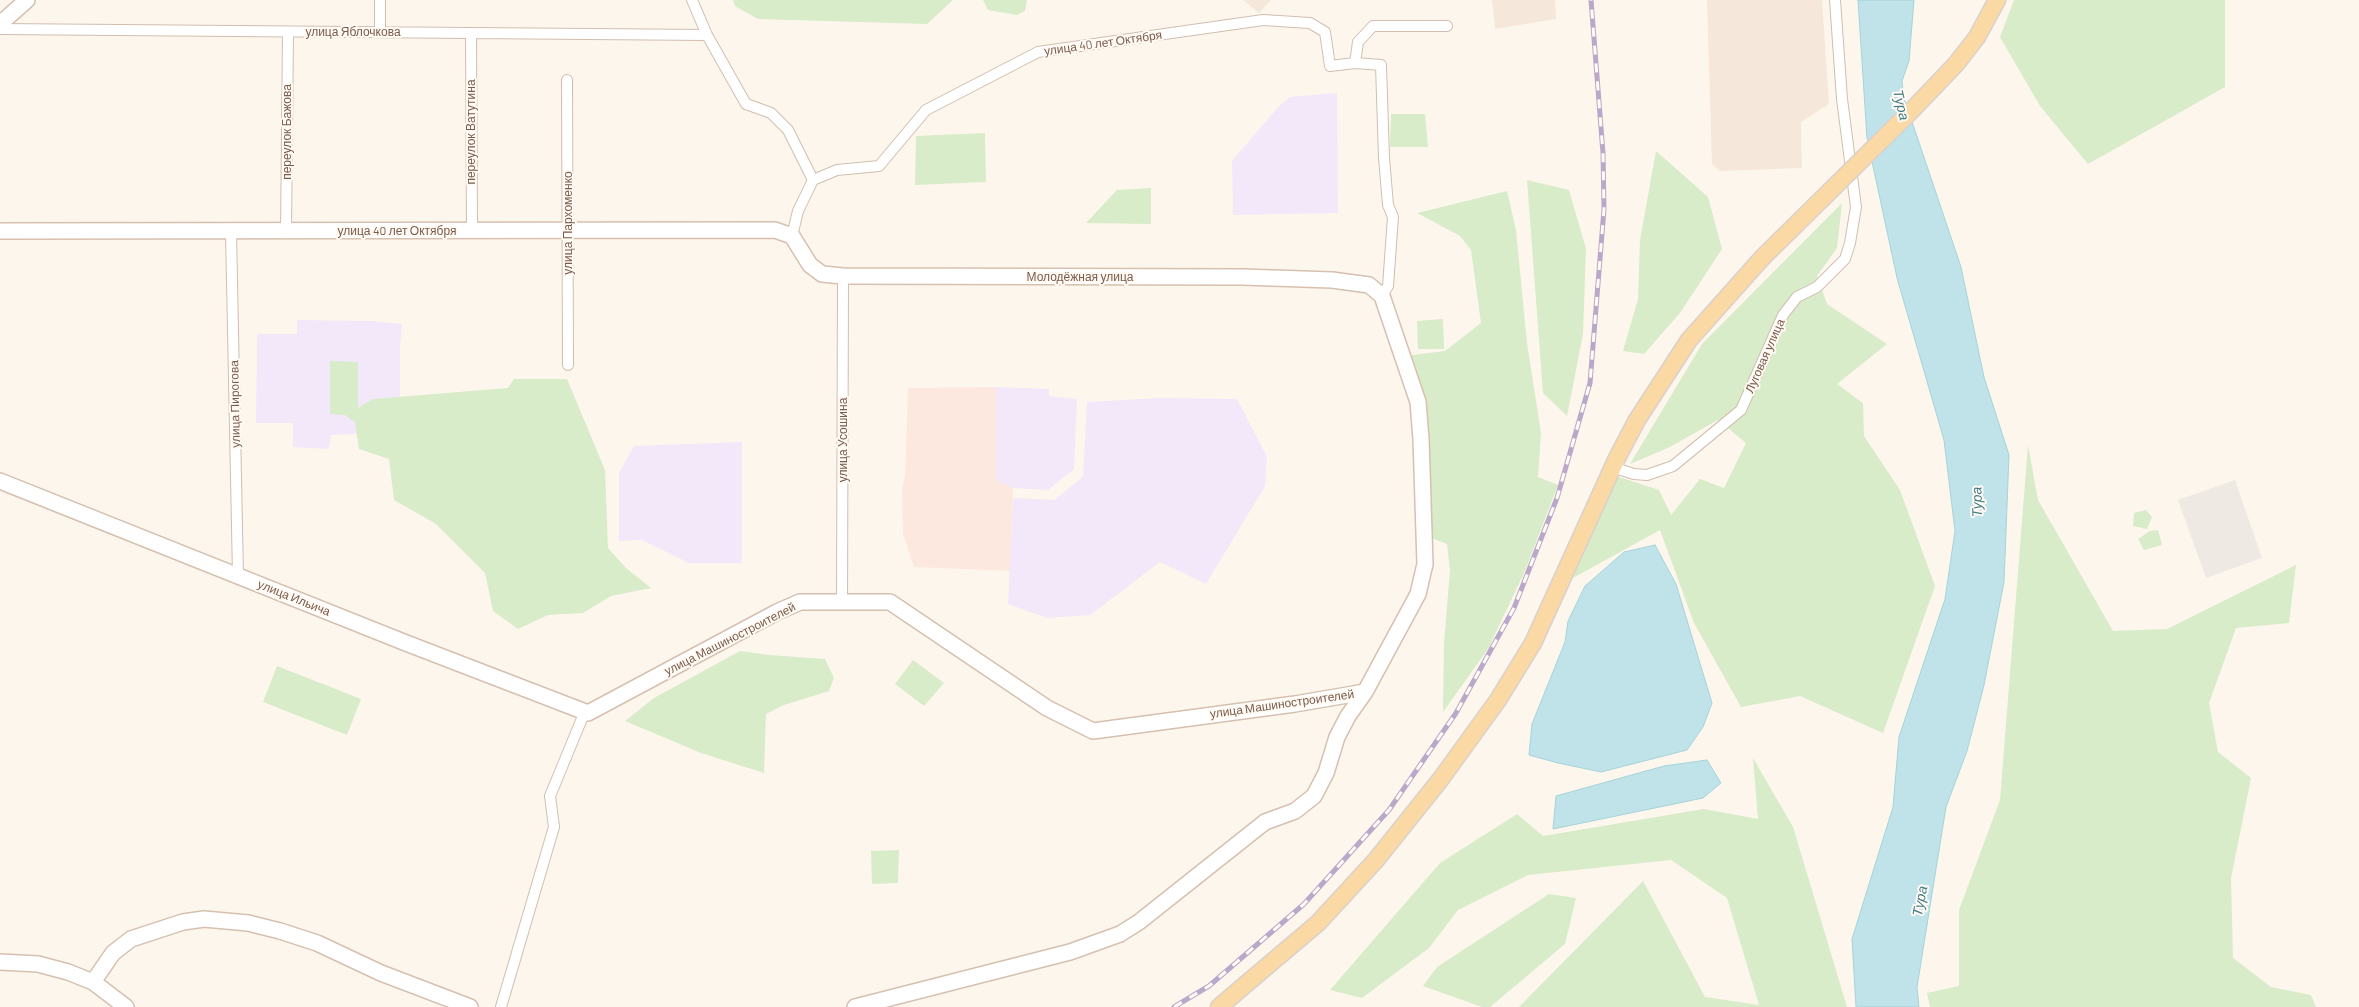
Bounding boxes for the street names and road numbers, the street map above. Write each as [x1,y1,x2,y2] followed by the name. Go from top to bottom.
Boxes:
[305,25,401,39] street label: улица Яблочкова
[1043,28,1163,58] street label: улица 40 лет Октября
[464,79,478,185] street label: переулок Ватутина
[280,84,294,180] street label: переулок Бажова
[561,171,575,275] street label: улица Пархоменко
[338,224,456,238] street label: улица 40 лет Октября
[1027,270,1133,284] street label: Молодёжная улица
[1742,317,1788,395] street label: Луговая улица
[227,360,243,448] street label: улица Пирогова
[836,398,850,482] street label: улица Усошина
[256,577,332,619] street label: улица Ильича
[662,600,798,678] street label: улица Машиностроителей
[1209,687,1355,721] street label: улица Машиностроителей

